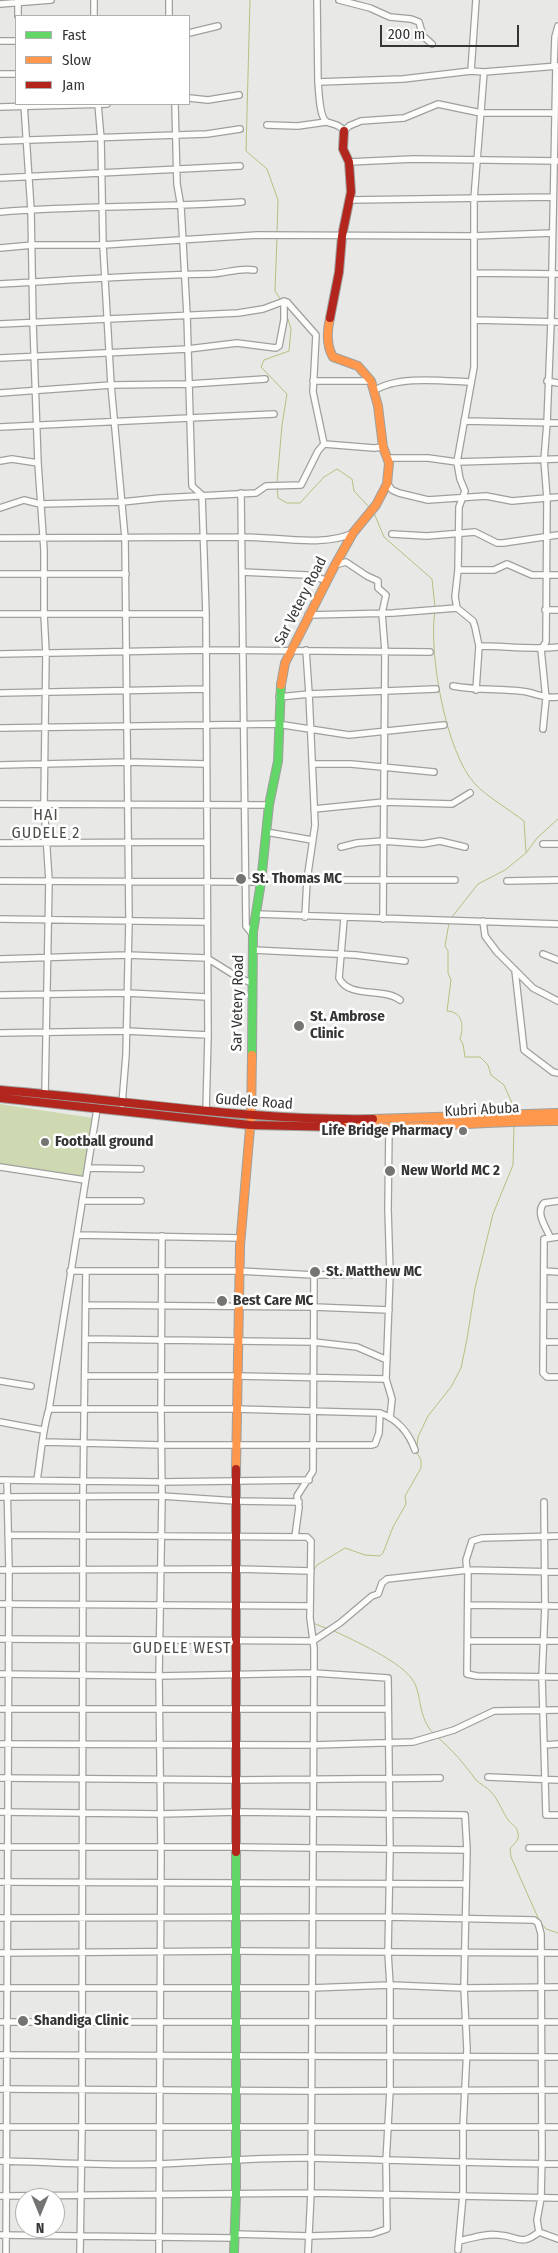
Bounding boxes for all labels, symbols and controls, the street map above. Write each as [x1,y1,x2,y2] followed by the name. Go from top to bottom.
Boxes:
[15,15,190,105] legend
[383,15,522,47] scale bar
[388,25,425,43] text: 200 m
[62,26,86,44] text: Fast
[62,51,91,69] text: Slow
[62,76,85,94] text: Jam
[271,554,331,648] street label: Sar Vetery Road
[11,806,81,844] district label: HAI GUDELE 2
[252,870,342,888] place label: St. Thomas MC
[234,872,248,886] marker: St. Thomas MC
[228,954,248,1052] street label: Sar Vetery Road
[310,1008,385,1043] place label: St. Ambrose Clinic
[292,1019,306,1033] marker: St. Ambrose Clinic
[215,1090,293,1114] street label: Gudele Road
[444,1099,520,1121] street label: Kubri Abuba
[322,1122,453,1140] place label: Life Bridge Pharmacy
[457,1125,469,1137] marker: Life Bridge Pharmacy
[55,1133,153,1151] place label: Football ground
[39,1136,51,1148] marker: Football ground
[401,1162,500,1180] place label: New World MC 2
[383,1164,397,1178] marker: New World MC 2
[326,1263,422,1281] place label: St. Matthew MC
[308,1265,322,1279] marker: St. Matthew MC
[233,1292,313,1310] place label: Best Care MC
[215,1294,229,1308] marker: Best Care MC
[131,1639,233,1659] district label: GUDELE WEST
[34,2012,129,2030] place label: Shandiga Clinic
[16,2014,30,2028] marker: Shandiga Clinic
[15,2188,65,2238] north arrow
[36,2219,44,2236] text: N

